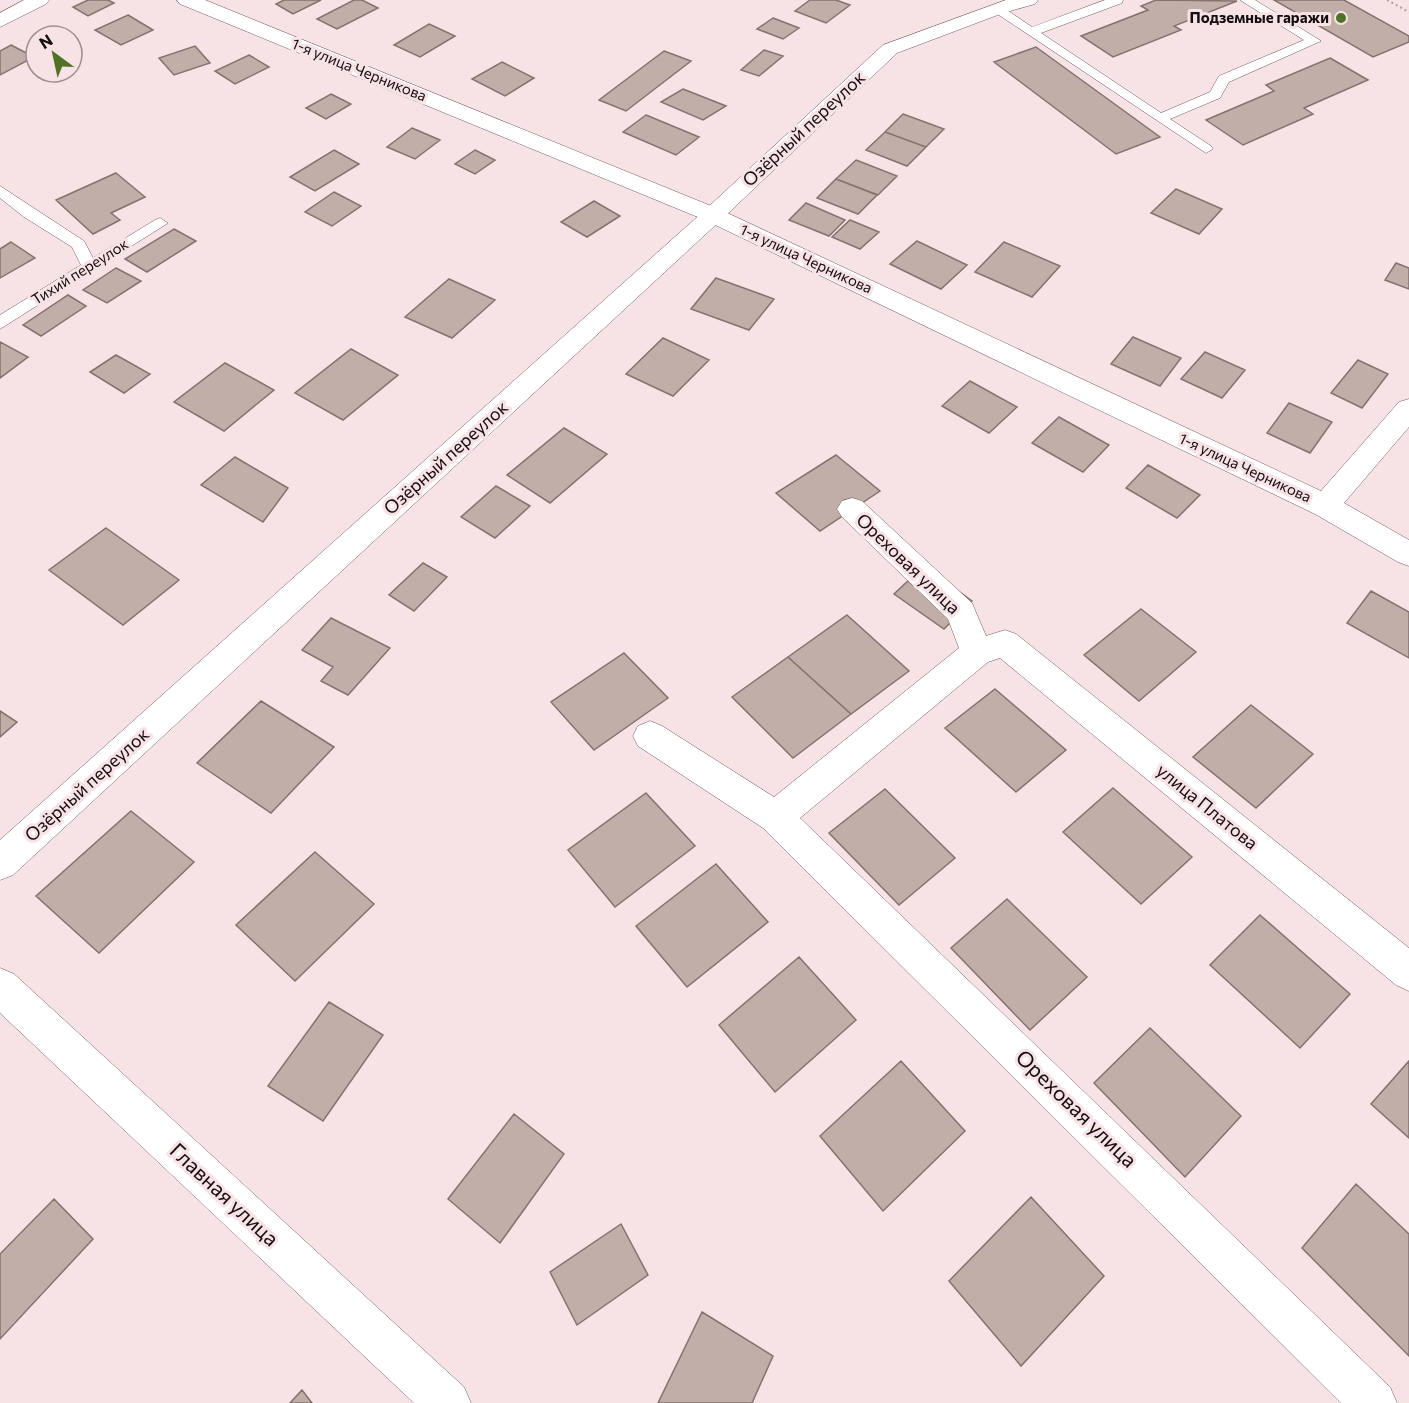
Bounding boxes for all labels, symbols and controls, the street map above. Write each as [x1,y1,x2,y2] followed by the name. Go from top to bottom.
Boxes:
[1190,8,1329,26] place label: Подземные гаражи
[1334,11,1348,25] marker: Подземные гаражи
[24,24,84,84] north arrow
[35,30,56,52] text: N
[289,34,429,104] street label: 1-я улица Черникова
[737,66,869,191] street label: Озёрный переулок
[737,220,875,297] street label: 1-я улица Черникова
[28,234,131,308] street label: Тихий переулок
[379,395,512,519] street label: Озёрный переулок
[1176,429,1314,506] street label: 1-я улица Черникова
[852,508,965,618] street label: Ореховая улица
[20,722,153,846] street label: Озёрный переулок
[1153,759,1263,854] street label: улица Платова
[1011,1044,1143,1172] street label: Ореховая улица
[166,1137,284,1251] street label: Главная улица

